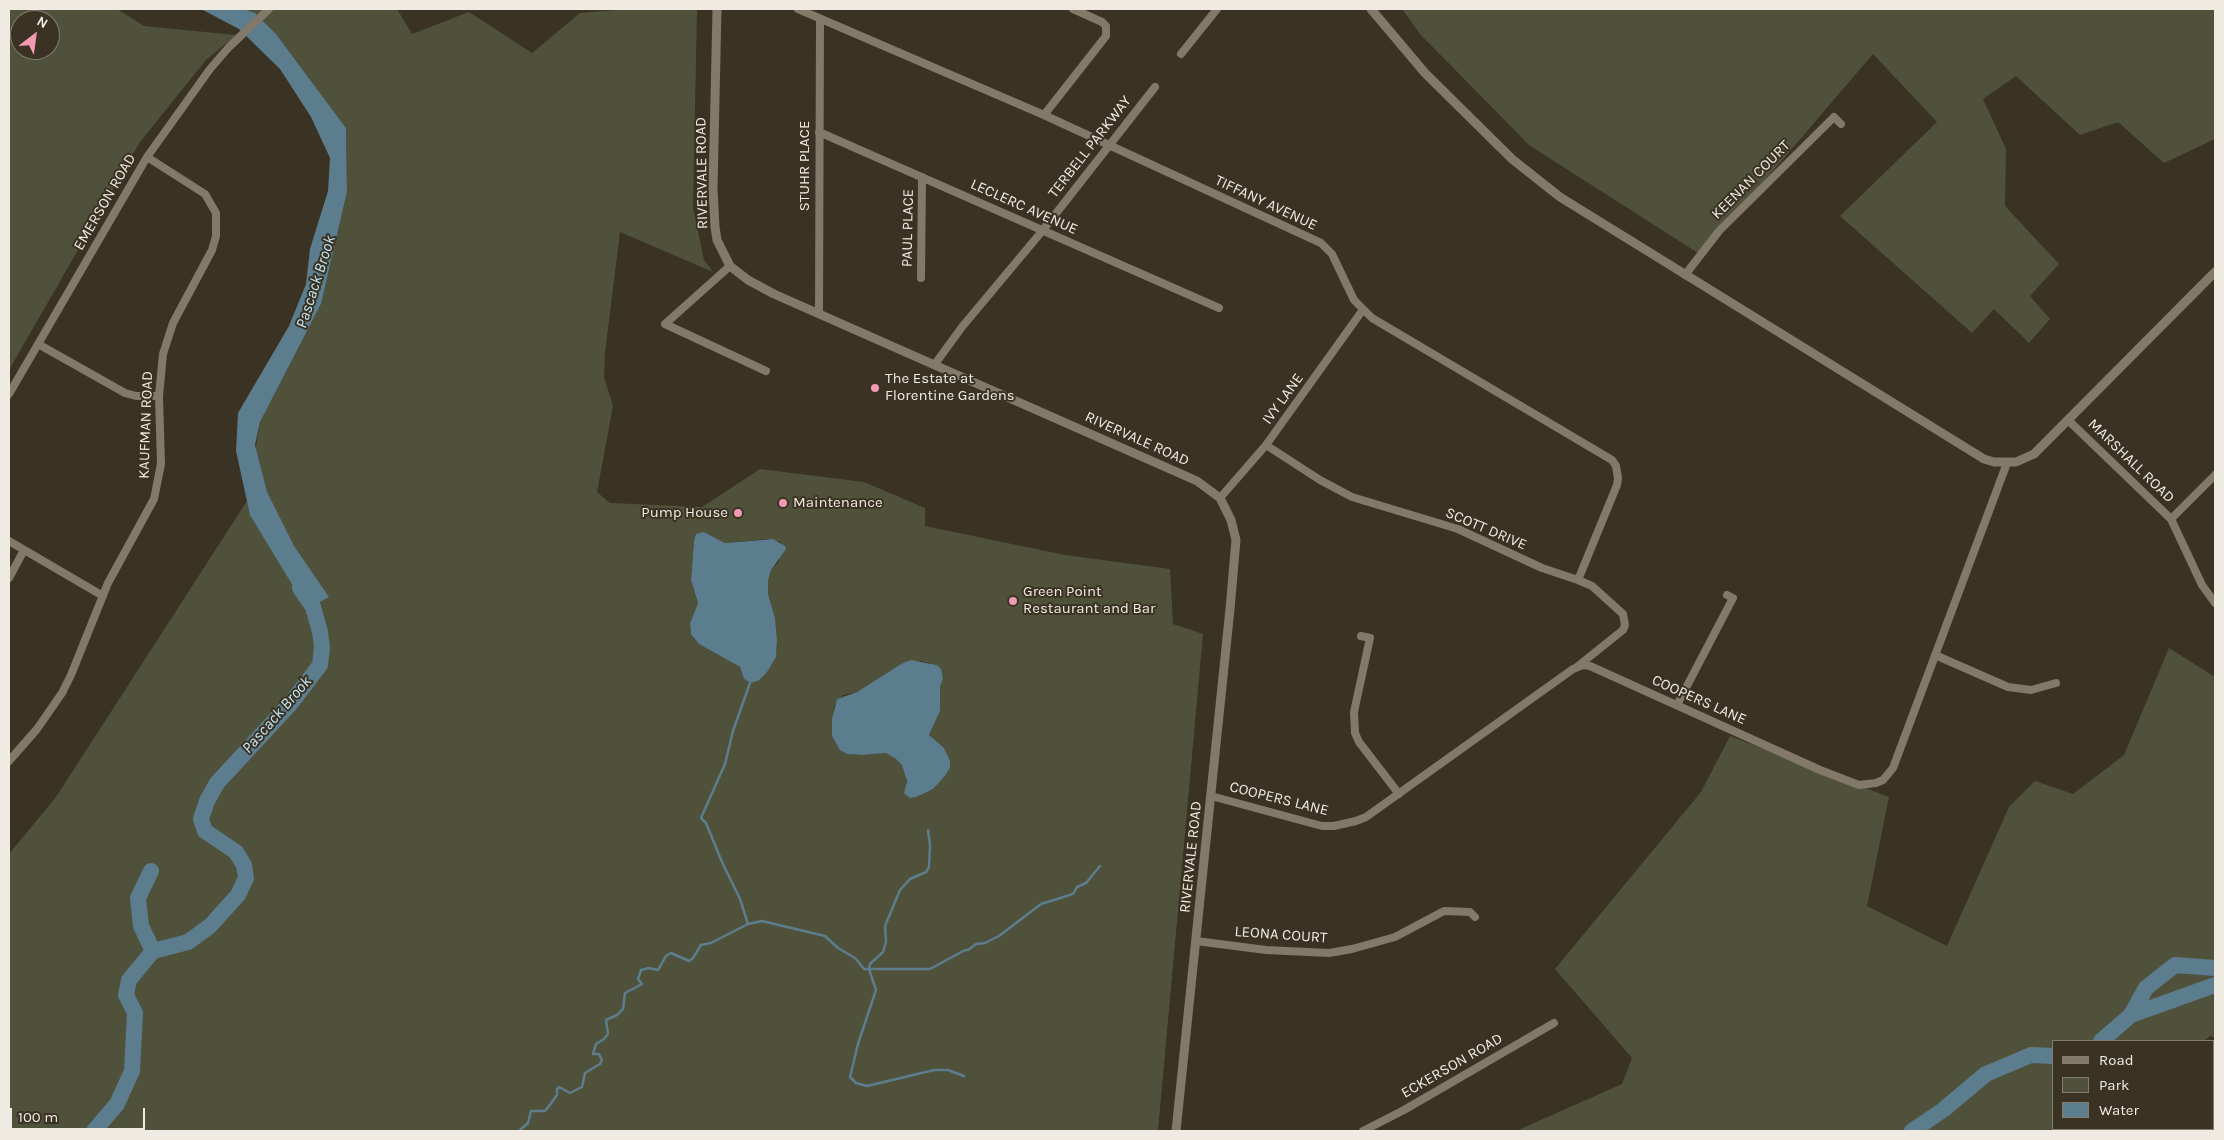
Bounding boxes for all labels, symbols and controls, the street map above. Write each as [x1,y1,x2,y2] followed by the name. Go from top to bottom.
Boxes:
[10,10,60,60] north arrow
[34,13,51,32] text: N
[1045,92,1135,202] street label: TERBELL PARKWAY
[692,117,712,229] street label: RIVERVALE ROAD
[796,121,814,211] street label: STUHR PLACE
[1708,137,1794,223] street label: KEENAN COURT
[70,150,140,254] street label: EMERSON ROAD
[1212,171,1320,235] street label: TIFFANY AVENUE
[968,175,1080,239] street label: LECLERC AVENUE
[898,189,918,267] street label: PAUL PLACE
[292,233,340,331] water label: Pascack Brook
[885,370,1015,405] place label: The Estate at Florentine Gardens
[1258,370,1308,428] street label: IVY LANE
[135,371,157,479] street label: KAUFMAN ROAD
[869,382,881,394] marker: The Estate at Florentine Gardens
[1082,408,1192,470] street label: RIVERVALE ROAD
[2084,415,2178,507] street label: MARSHALL ROAD
[793,494,883,512] place label: Maintenance
[777,497,789,509] marker: Maintenance
[641,504,728,522] place label: Pump House
[1443,504,1529,554] street label: SCOTT DRIVE
[732,507,744,519] marker: Pump House
[1023,583,1155,618] place label: Green Point Restaurant and Bar
[1007,595,1019,607] marker: Green Point Restaurant and Bar
[1649,671,1749,729] street label: COOPERS LANE
[238,672,316,758] water label: Pascack Brook
[1228,778,1330,820] street label: COOPERS LANE
[1176,800,1206,914] street label: RIVERVALE ROAD
[1234,923,1328,947] street label: LEONA COURT
[1398,1030,1506,1102] street label: ECKERSON ROAD
[2052,1040,2214,1130] legend
[2099,1051,2134,1069] text: Road
[2099,1076,2129,1094] text: Park
[12,1098,148,1130] scale bar
[2099,1101,2139,1119] text: Water
[18,1108,58,1126] text: 100 m

